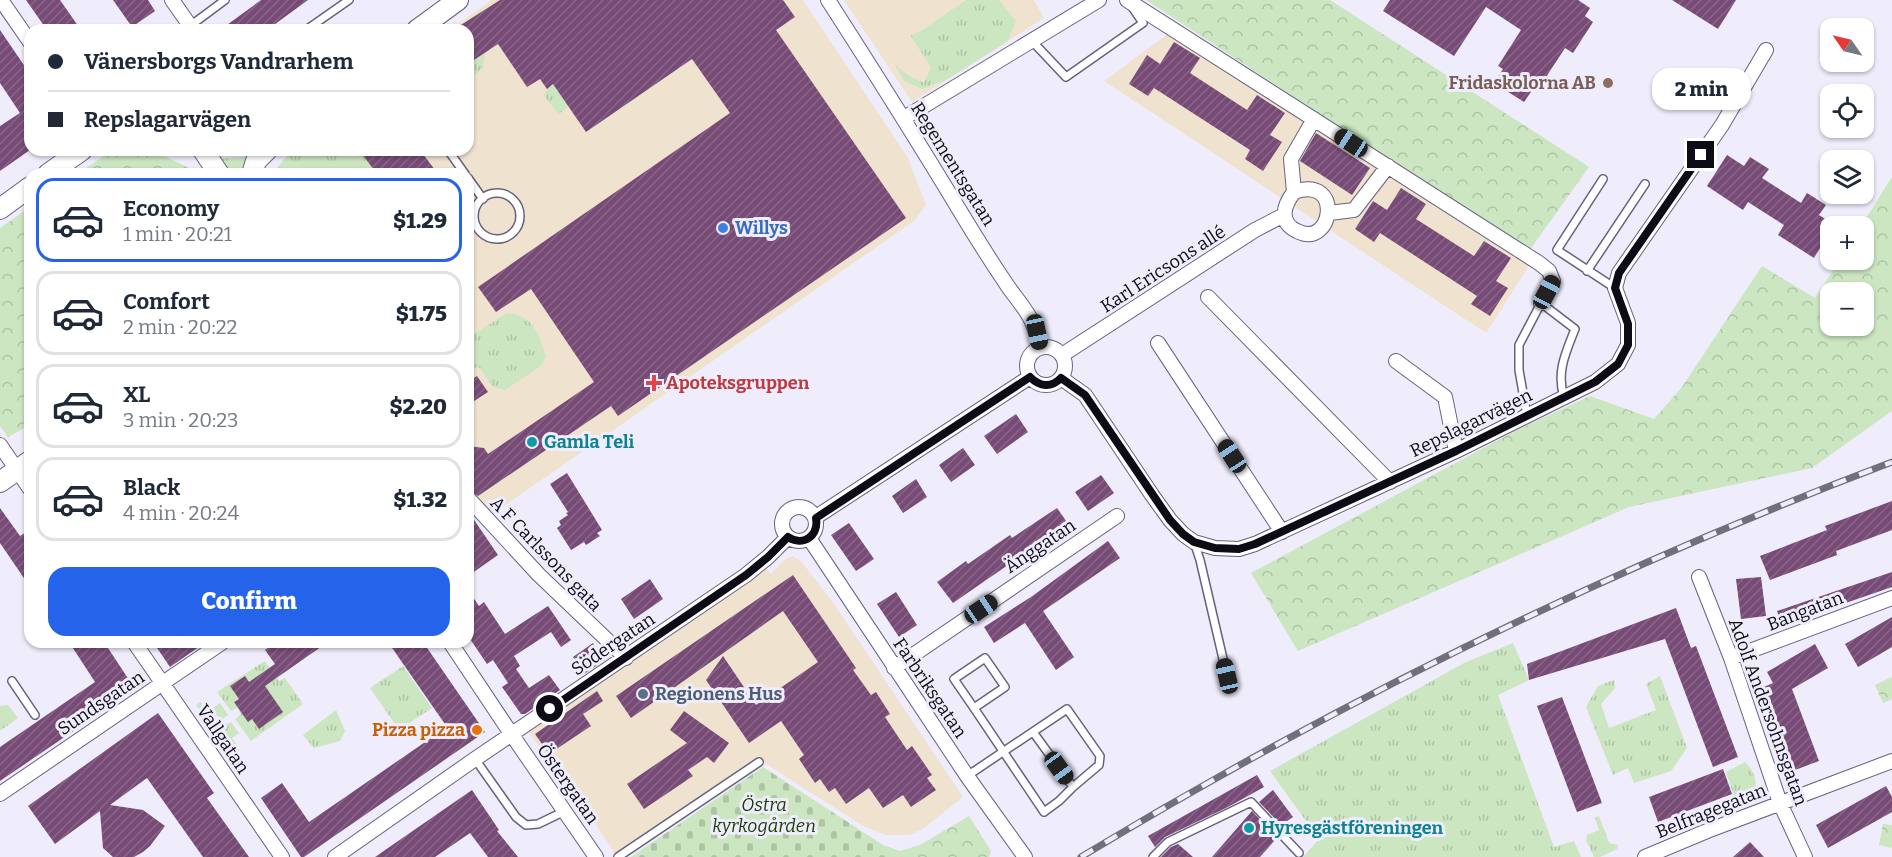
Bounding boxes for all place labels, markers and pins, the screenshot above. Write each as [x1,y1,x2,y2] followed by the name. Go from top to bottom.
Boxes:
[1448,72,1596,94] place label: Fridaskolorna AB
[1601,76,1615,90] marker: Fridaskolorna AB
[735,217,788,239] place label: Willys
[716,221,730,235] marker: Willys
[666,372,810,394] place label: Apoteksgruppen
[647,376,661,390] marker: Apoteksgruppen
[544,431,635,453] place label: Gamla Teli
[525,435,539,449] marker: Gamla Teli
[655,683,783,705] place label: Regionens Hus
[636,687,650,701] marker: Regionens Hus
[372,719,465,741] place label: Pizza pizza
[470,723,484,737] marker: Pizza pizza
[1261,817,1444,839] place label: Hyresgästföreningen
[1242,821,1256,835] marker: Hyresgästföreningen

